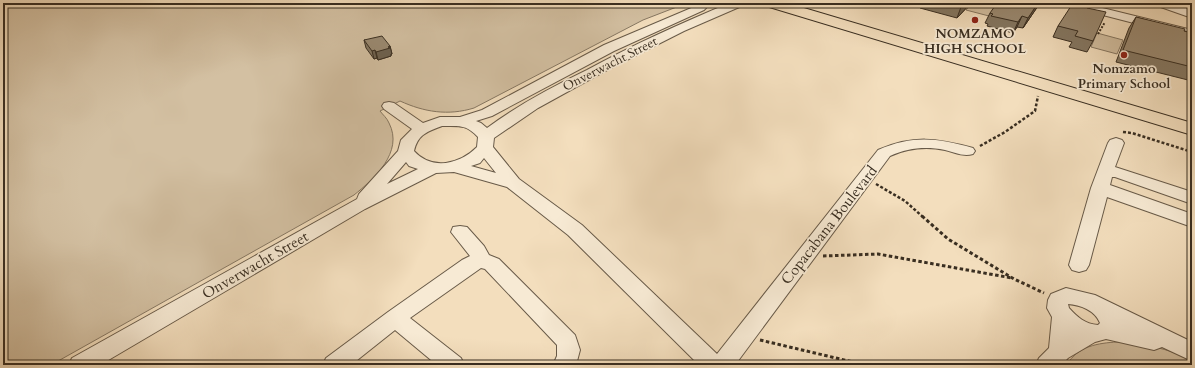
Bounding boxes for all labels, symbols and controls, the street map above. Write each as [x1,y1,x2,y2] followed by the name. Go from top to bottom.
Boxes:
[970,15,980,25] marker: NOMZAMO HIGH SCHOOL
[924,25,1027,58] place label: NOMZAMO HIGH SCHOOL
[560,32,660,96] street label: Onverwacht Street
[1119,50,1129,60] marker: Nomzamo Primary School
[1078,60,1170,93] place label: Nomzamo Primary School
[776,161,882,289] street label: Copacabana Boulevard
[198,226,312,304] street label: Onverwacht Street

